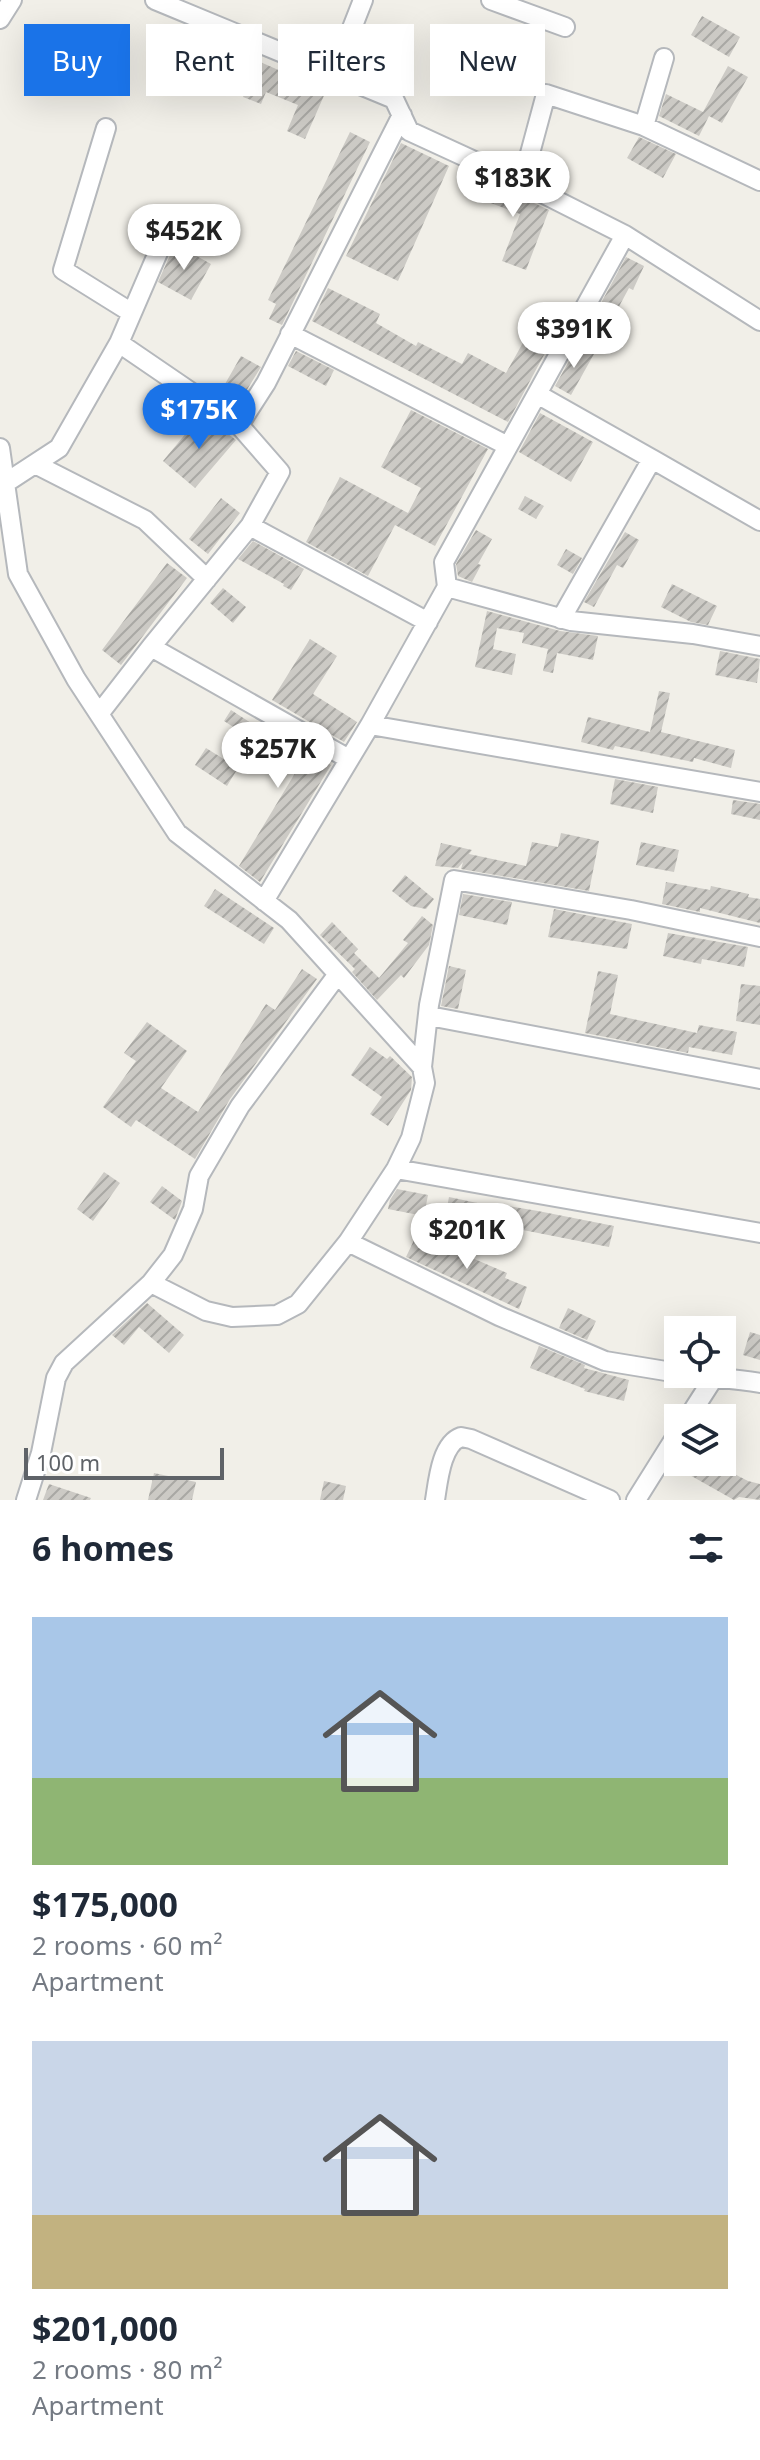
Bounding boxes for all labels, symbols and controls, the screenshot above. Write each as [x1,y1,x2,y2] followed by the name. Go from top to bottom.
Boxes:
[24,24,130,96] chip: Buy
[146,24,262,96] chip: Rent
[278,24,414,96] chip: Filters
[430,24,545,96] chip: New
[457,151,569,219] pin: $183K
[475,159,551,195] text: $183K
[128,204,240,272] pin: $452K
[146,212,222,248] text: $452K
[518,302,630,370] pin: $391K
[536,310,612,346] text: $391K
[143,383,255,451] pin: $175K
[161,391,237,427] text: $175K
[222,722,334,790] pin: $257K
[240,730,316,766] text: $257K
[411,1203,523,1271] pin: $201K
[429,1211,505,1247] text: $201K
[664,1316,736,1476] map controls
[664,1316,736,1388] button: locate
[664,1404,736,1476] button: layers
[24,1444,224,1480] scale bar
[36,1447,100,1477] text: 100 m
[32,1525,174,1571] text: 6 homes
[684,1526,728,1570] icon: filters
[308,1669,452,1813] icon: home
[32,1881,178,1927] text: $175,000
[32,1927,222,1963] text: 2 rooms · 60 m²
[32,1963,164,1999] text: Apartment
[308,2093,452,2237] icon: home
[32,2305,178,2351] text: $201,000
[32,2351,222,2387] text: 2 rooms · 80 m²
[32,2387,164,2423] text: Apartment

